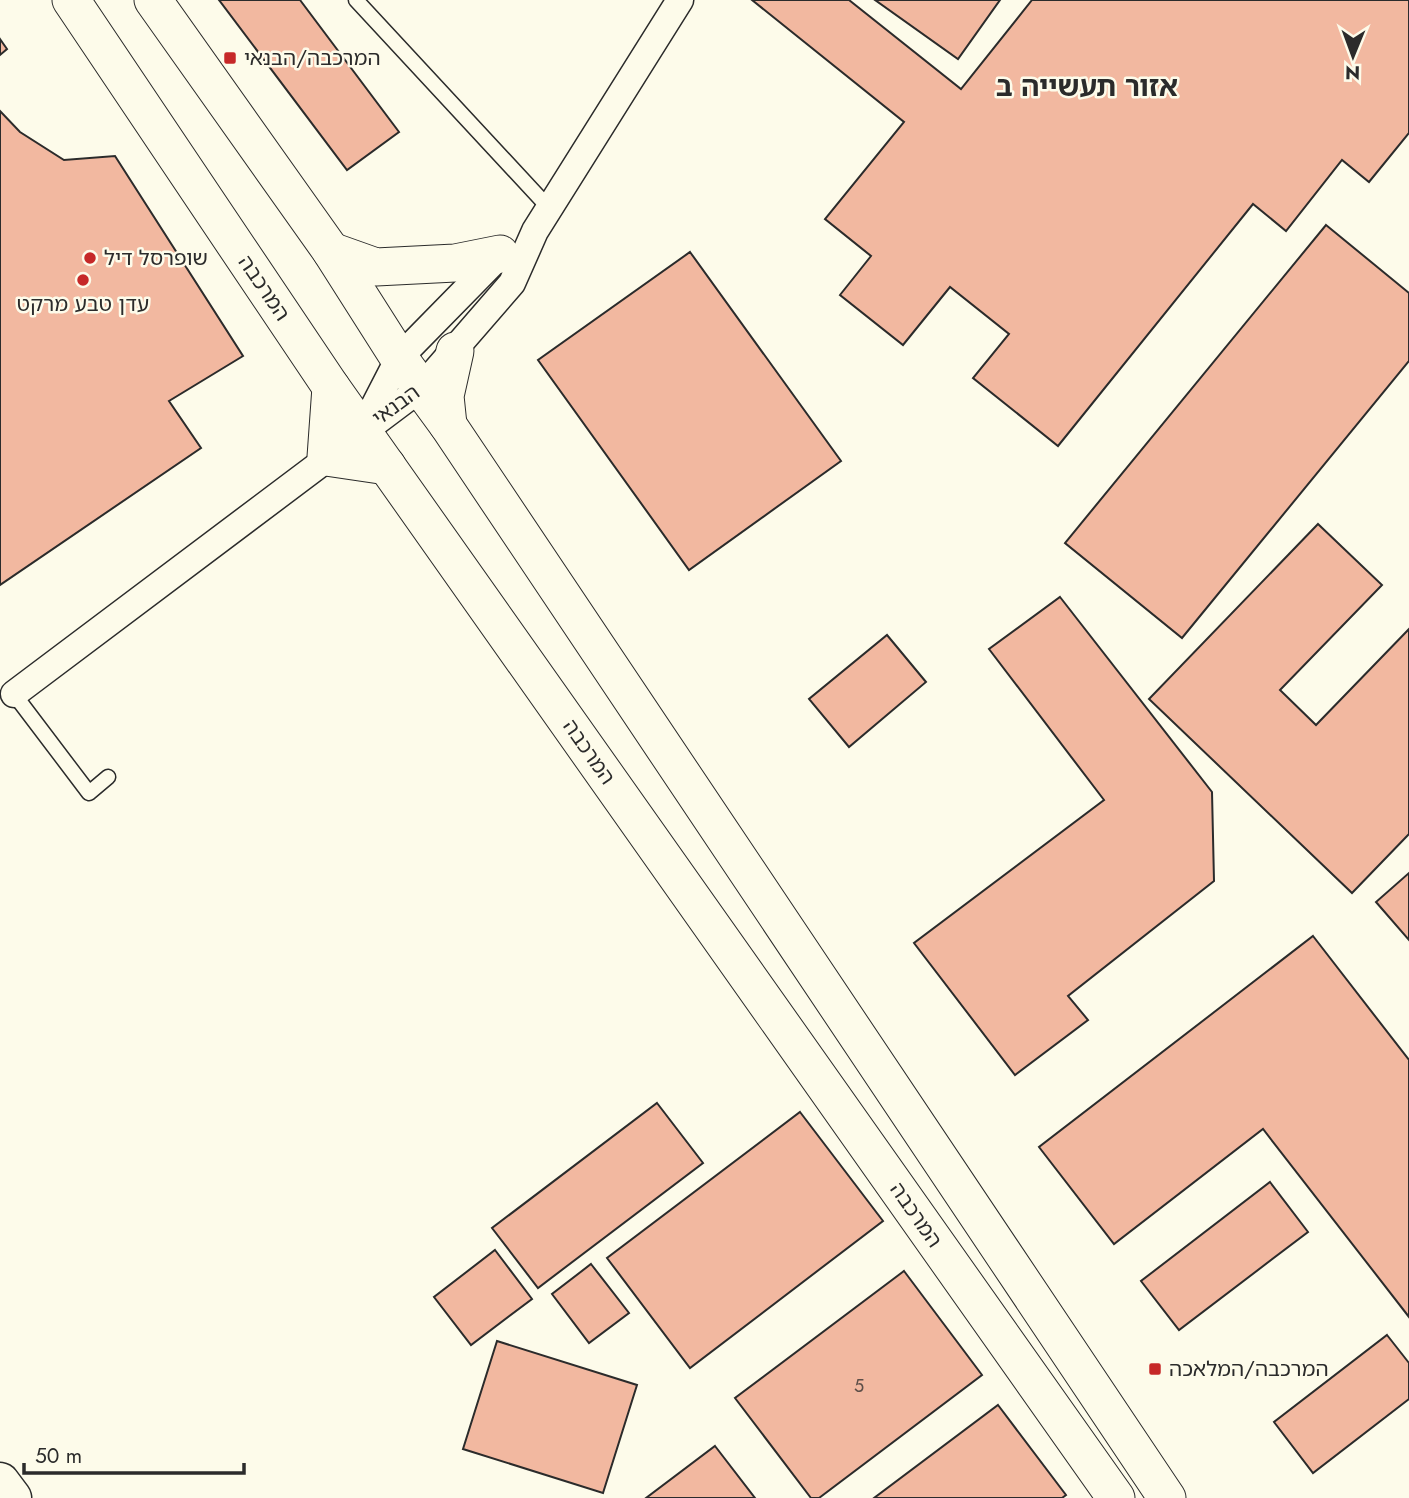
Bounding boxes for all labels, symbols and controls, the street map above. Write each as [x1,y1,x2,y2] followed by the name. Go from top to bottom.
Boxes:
[1318,21,1388,91] north arrow
[244,43,381,73] place label: המרכבה/הבנאי
[222,50,238,66] marker: המרכבה/הבנאי
[1345,59,1360,86] text: N
[996,66,1178,107] district label: אזור תעשייה ב
[104,243,208,273] place label: שופרסל דיל
[231,249,297,327] street label: המרכבה
[82,250,98,266] marker: שופרסל דיל
[75,272,91,288] marker: עדן טבע מרקט
[17,289,149,319] place label: עדן טבע מרקט
[366,378,426,432] street label: הבנאי
[556,713,622,791] street label: המרכבה
[883,1176,949,1254] street label: המרכבה
[1169,1354,1329,1384] place label: המרכבה/המלאכה
[1147,1361,1163,1377] marker: המרכבה/המלאכה
[854,1373,864,1399] house number: 5
[24,1432,245,1476] scale bar
[35,1441,82,1471] text: 50 m

